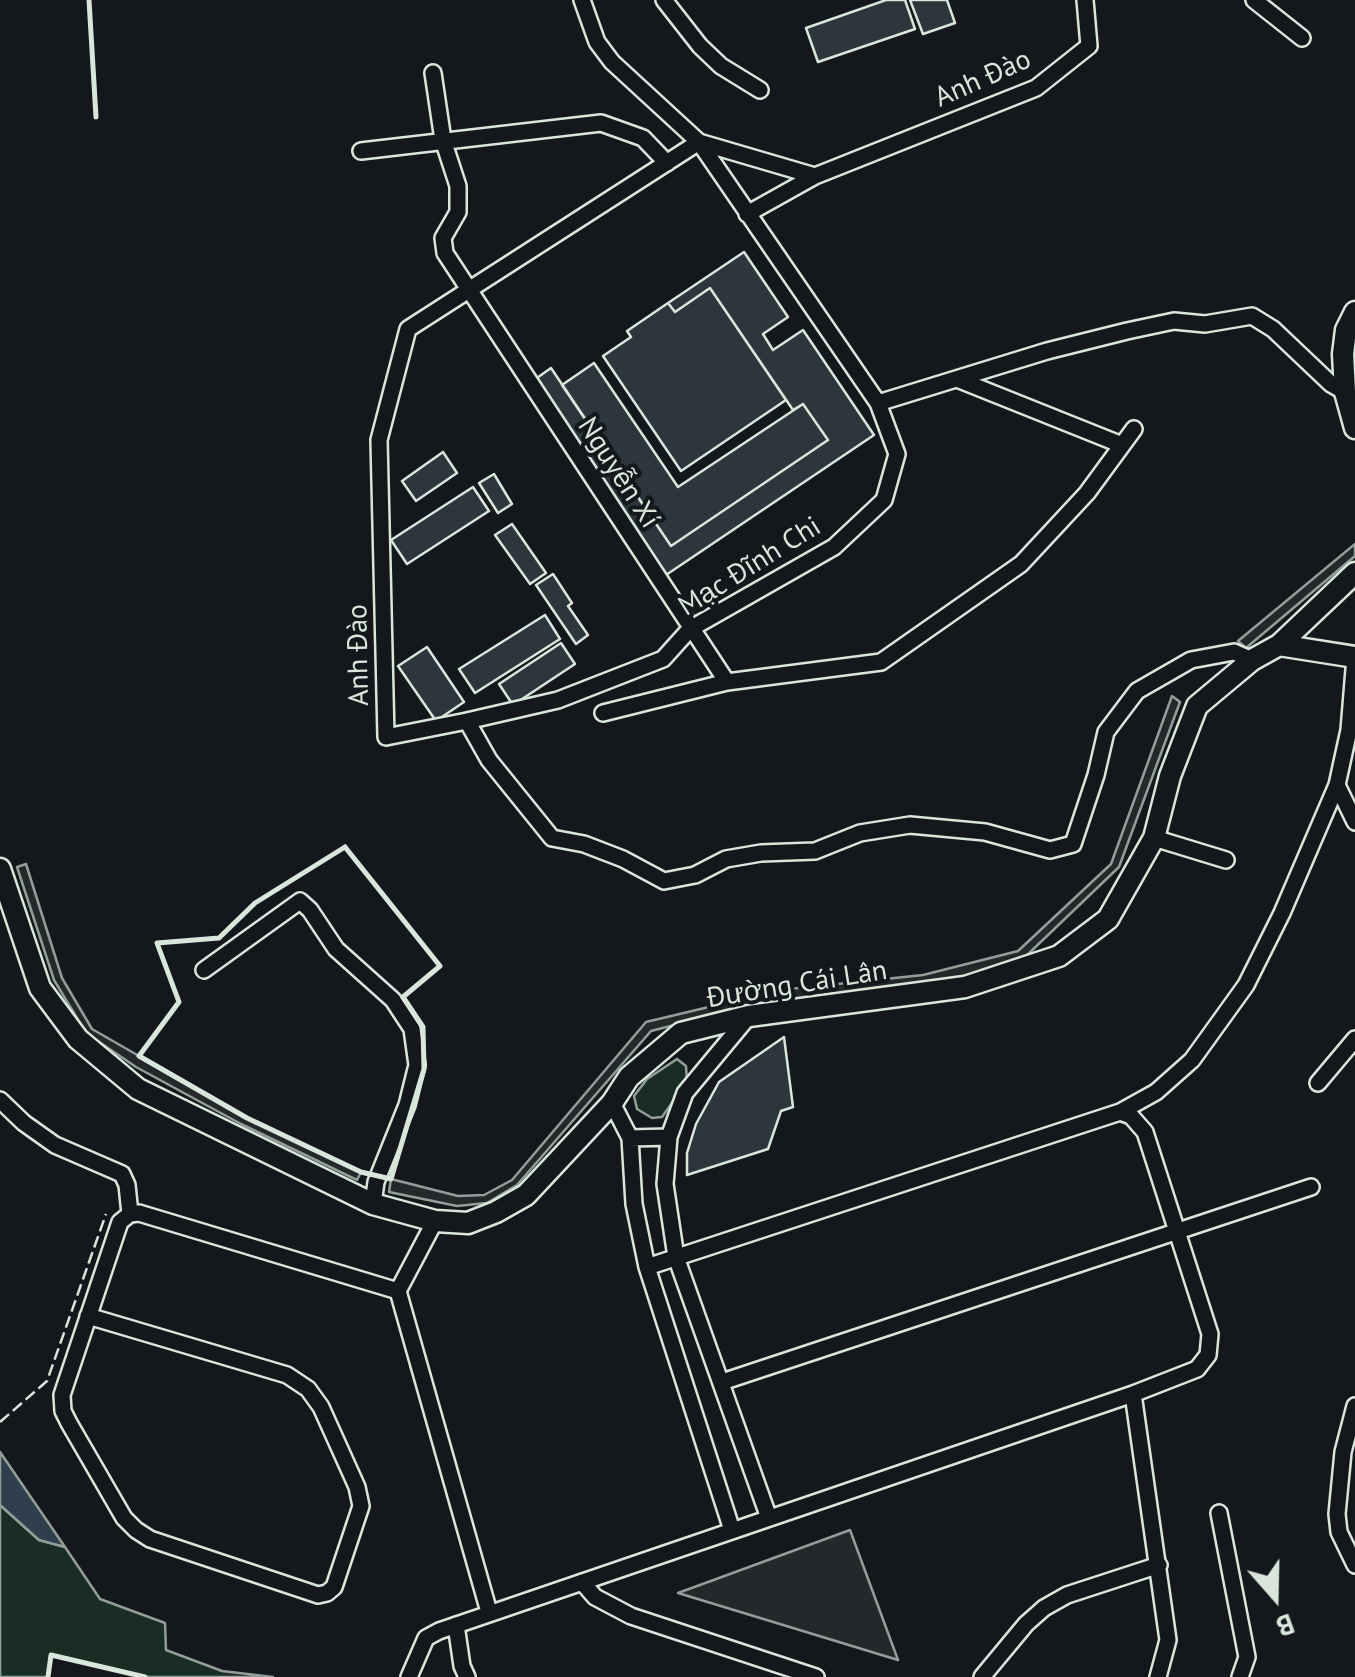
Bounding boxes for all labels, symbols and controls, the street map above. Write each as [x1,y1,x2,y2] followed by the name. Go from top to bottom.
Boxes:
[930,43,1036,115] street label: Anh Đào
[570,411,666,535] street label: Nguyễn Xí
[673,510,827,624] street label: Mạc Đĩnh Chi
[341,604,377,706] street label: Anh Đào
[705,954,889,1016] street label: Đường Cái Lân
[1225,1547,1325,1647] north arrow
[1271,1605,1300,1646] text: B

